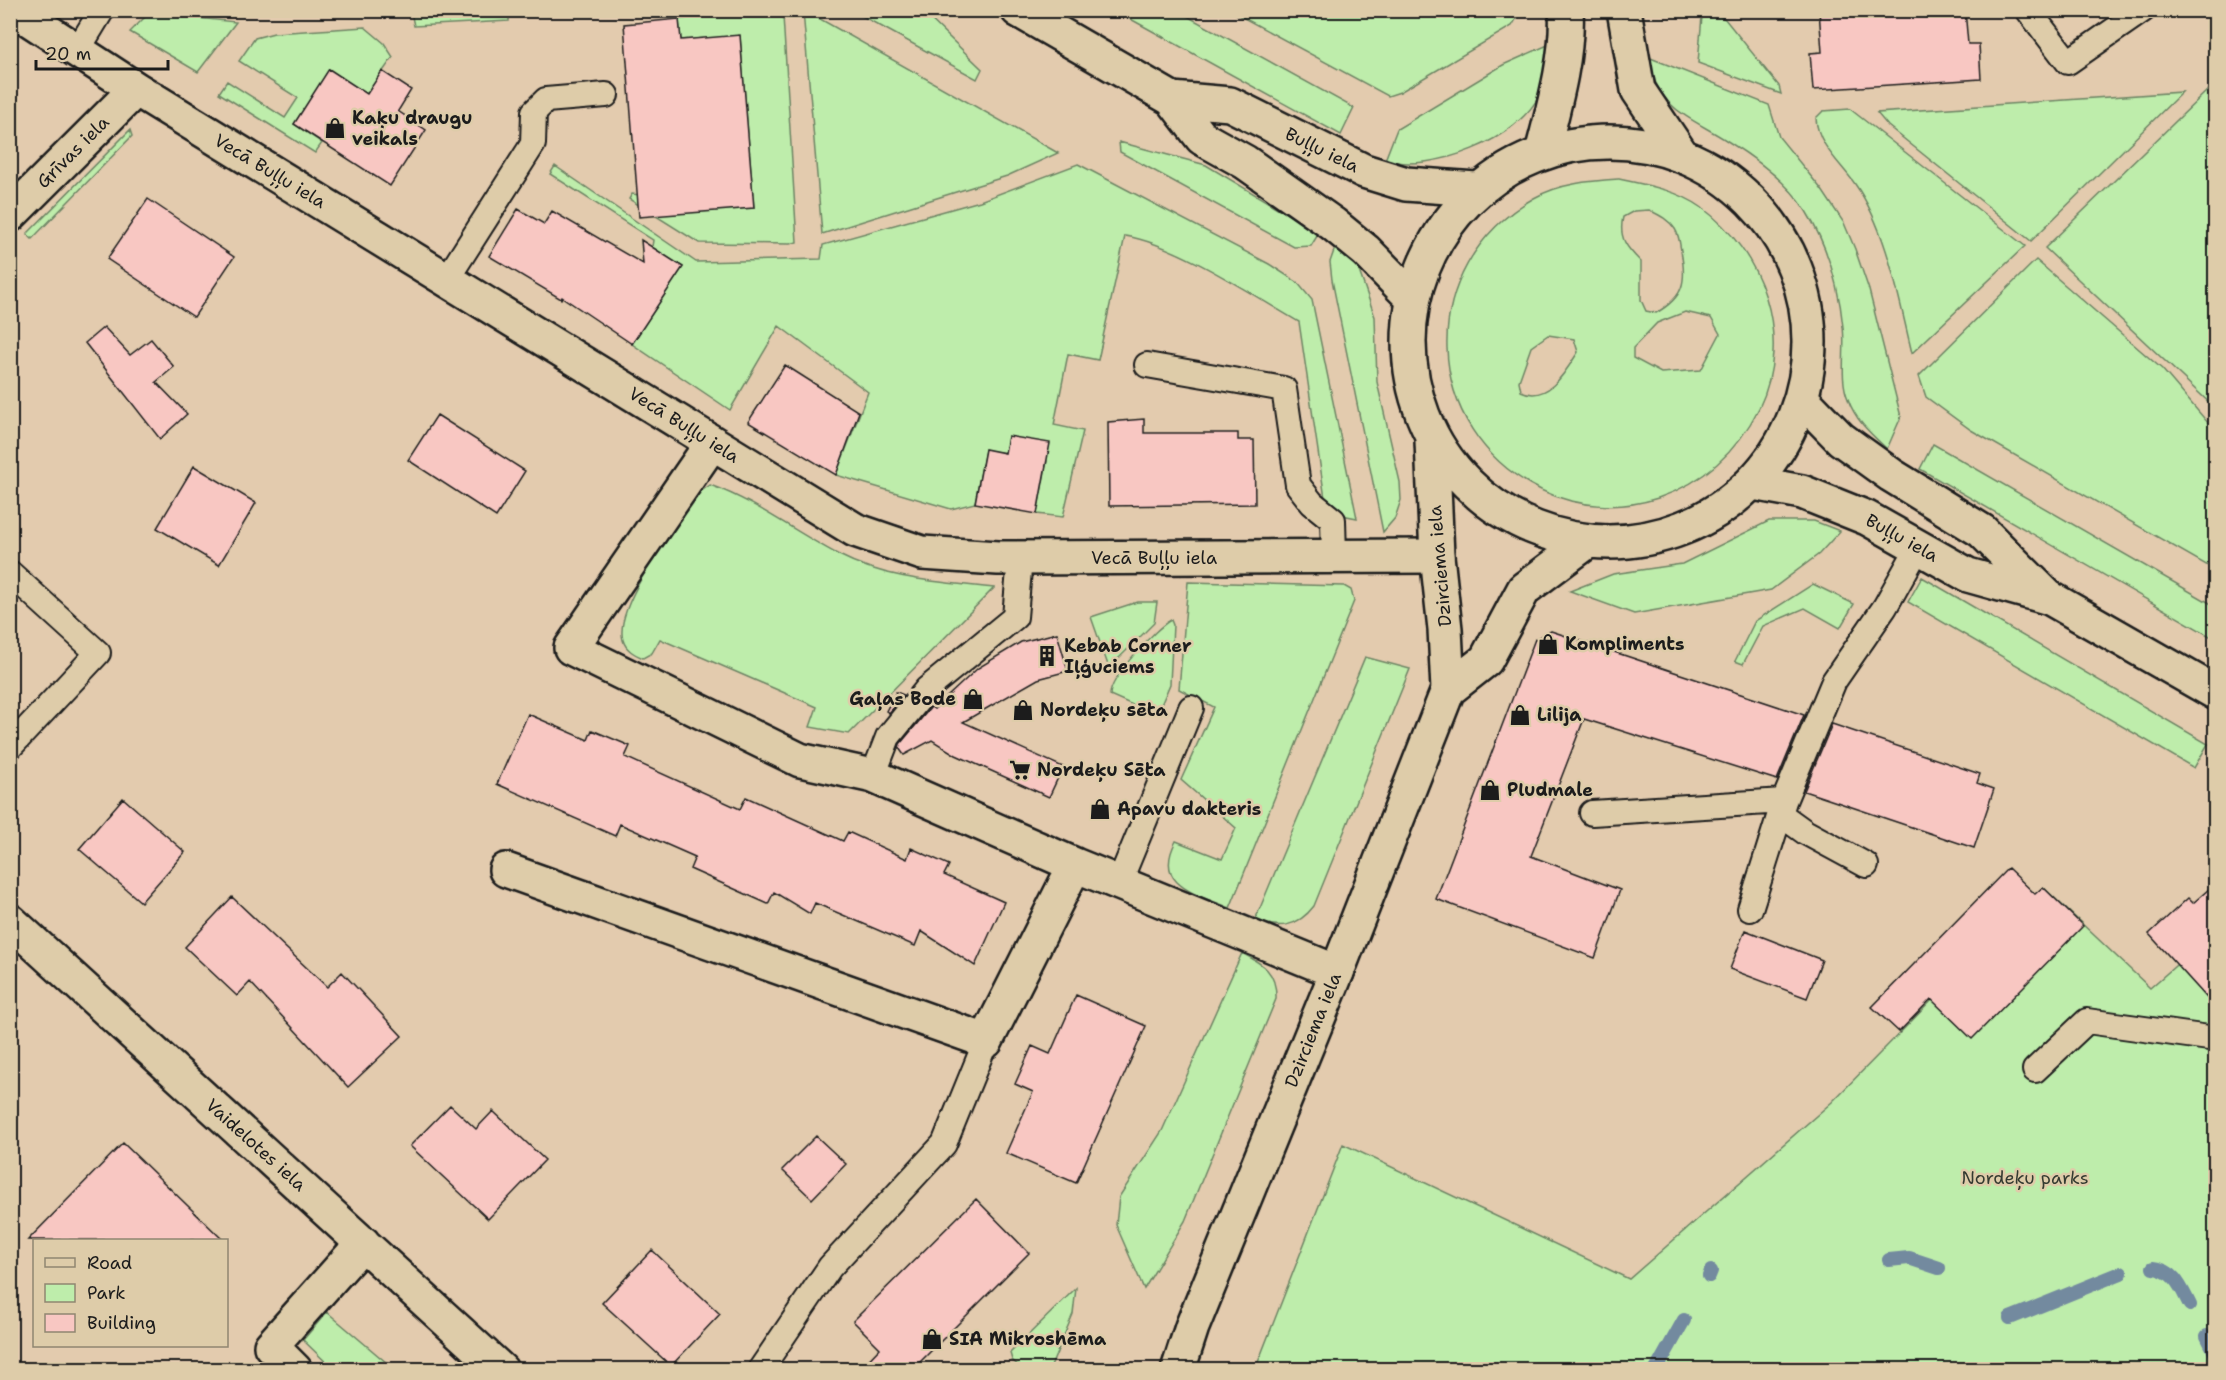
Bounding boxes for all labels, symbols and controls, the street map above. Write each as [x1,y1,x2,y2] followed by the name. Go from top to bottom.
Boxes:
[36,33,168,71] scale bar
[45,42,91,66] text: 20 m
[352,106,472,151] place label: Kaķu draugu veikals
[31,110,115,194] street label: Grīvas iela
[323,116,347,140] shop icon: Kaķu draugu veikals
[1281,122,1363,178] street label: Buļļu iela
[210,128,330,214] street label: Vecā Buļļu iela
[624,381,744,469] street label: Vecā Buļļu iela
[1423,504,1457,628] street label: Dzirciema iela
[1861,508,1943,568] street label: Buļļu iela
[1091,546,1217,570] street label: Vecā Buļļu iela
[1536,632,1560,656] shop icon: Kompliments
[1565,632,1685,656] place label: Kompliments
[1064,634,1192,679] place label: Kebab Corner Iļģuciems
[1035,644,1059,668] building icon: Kebab Corner Iļģuciems
[849,687,956,711] place label: Gaļas Bode
[961,687,985,711] shop icon: Gaļas Bode
[1011,698,1035,722] shop icon: Nordeķu sēta
[1040,698,1168,722] place label: Nordeķu sēta
[1508,703,1532,727] shop icon: Lilija
[1537,703,1582,727] place label: Lilija
[1008,758,1032,782] supermarket icon: Nordeķu Sēta
[1037,758,1166,782] place label: Nordeķu Sēta
[1478,778,1502,802] shop icon: Pludmale
[1507,778,1593,802] place label: Pludmale
[1088,797,1112,821] shop icon: Apavu dakteris
[1117,797,1261,821] place label: Apavu dakteris
[1279,969,1347,1091] street label: Dzirciema iela
[201,1093,311,1197] street label: Vaidelotes iela
[1961,1166,2089,1190] park label: Nordeķu parks
[33,1239,228,1347] legend
[87,1251,132,1275] text: Road
[87,1281,126,1305] text: Park
[87,1311,156,1335] text: Building
[920,1327,944,1351] shop icon: SIA Mikroshēma
[949,1327,1107,1351] place label: SIA Mikroshēma

